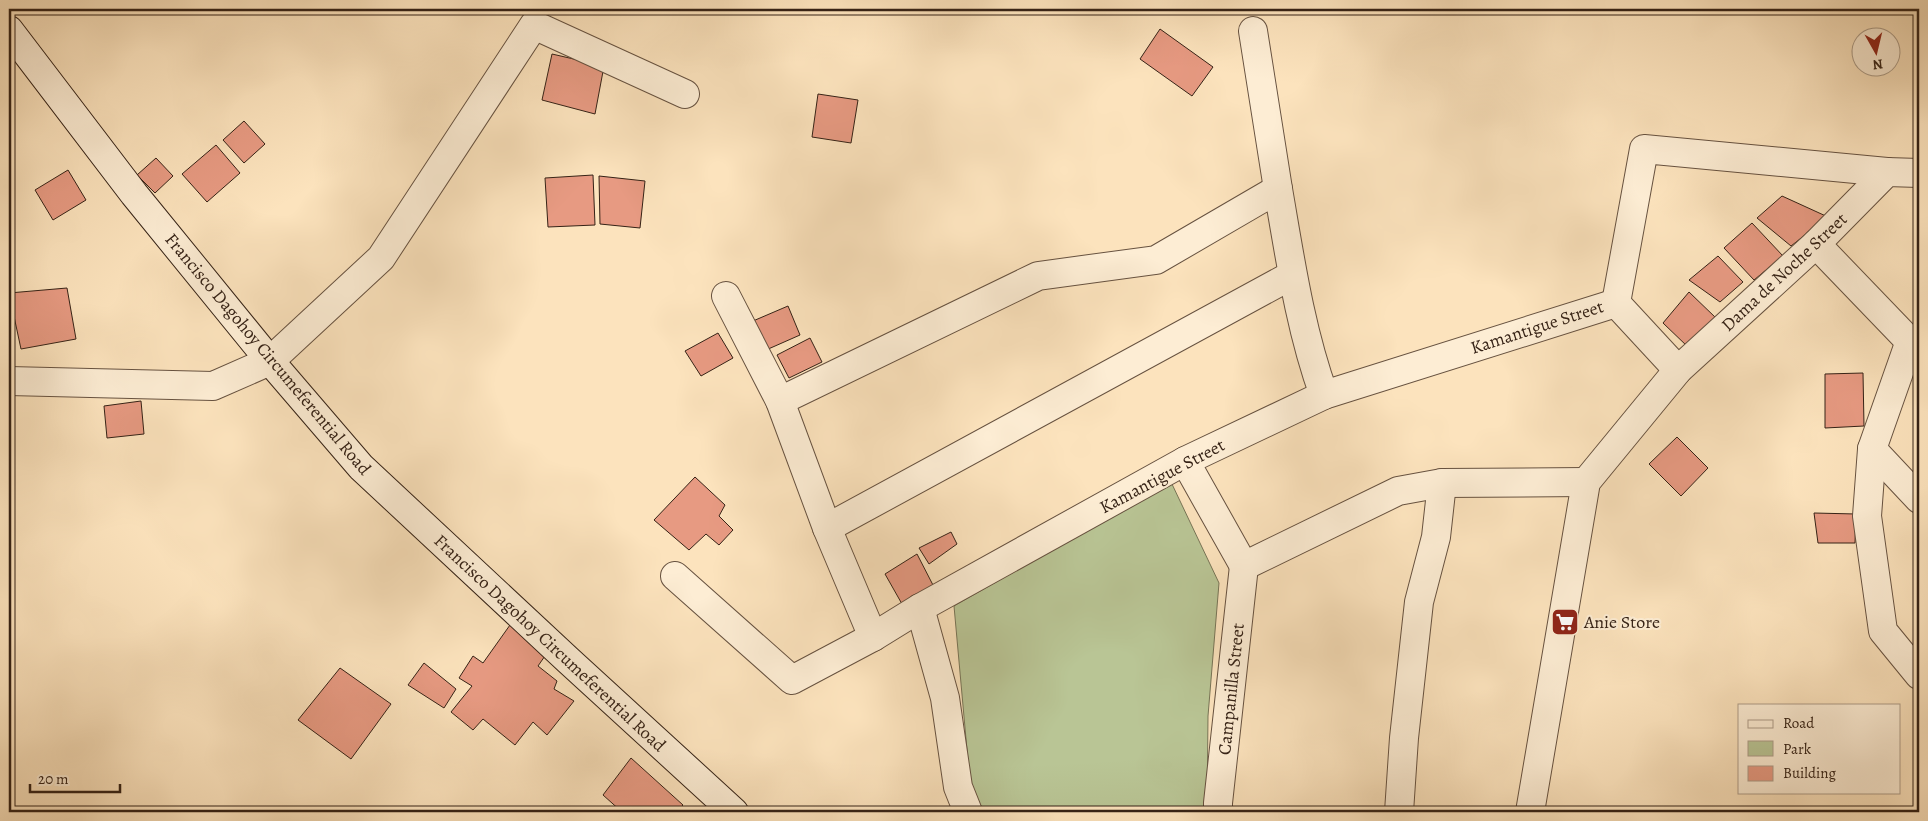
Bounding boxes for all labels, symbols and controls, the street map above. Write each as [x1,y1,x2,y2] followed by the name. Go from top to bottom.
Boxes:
[1850,28,1900,78] north arrow
[1871,54,1884,74] text: N
[1716,207,1852,337] street label: Dama de Noche Street
[160,228,377,480] street label: Francisco Dagohoy Circumeferential Road
[1467,294,1607,360] street label: Kamantigue Street
[1095,433,1229,519] street label: Kamantigue Street
[429,529,671,757] street label: Francisco Dagohoy Circumeferential Road
[1550,607,1580,637] supermarket icon: Anie Store
[1583,610,1660,634] place label: Anie Store
[1212,622,1250,756] street label: Campanilla Street
[1738,704,1900,794] legend
[1783,713,1815,733] text: Road
[1783,739,1812,759] text: Park
[30,761,120,793] scale bar
[1783,763,1836,783] text: Building
[38,769,69,789] text: 20 m

